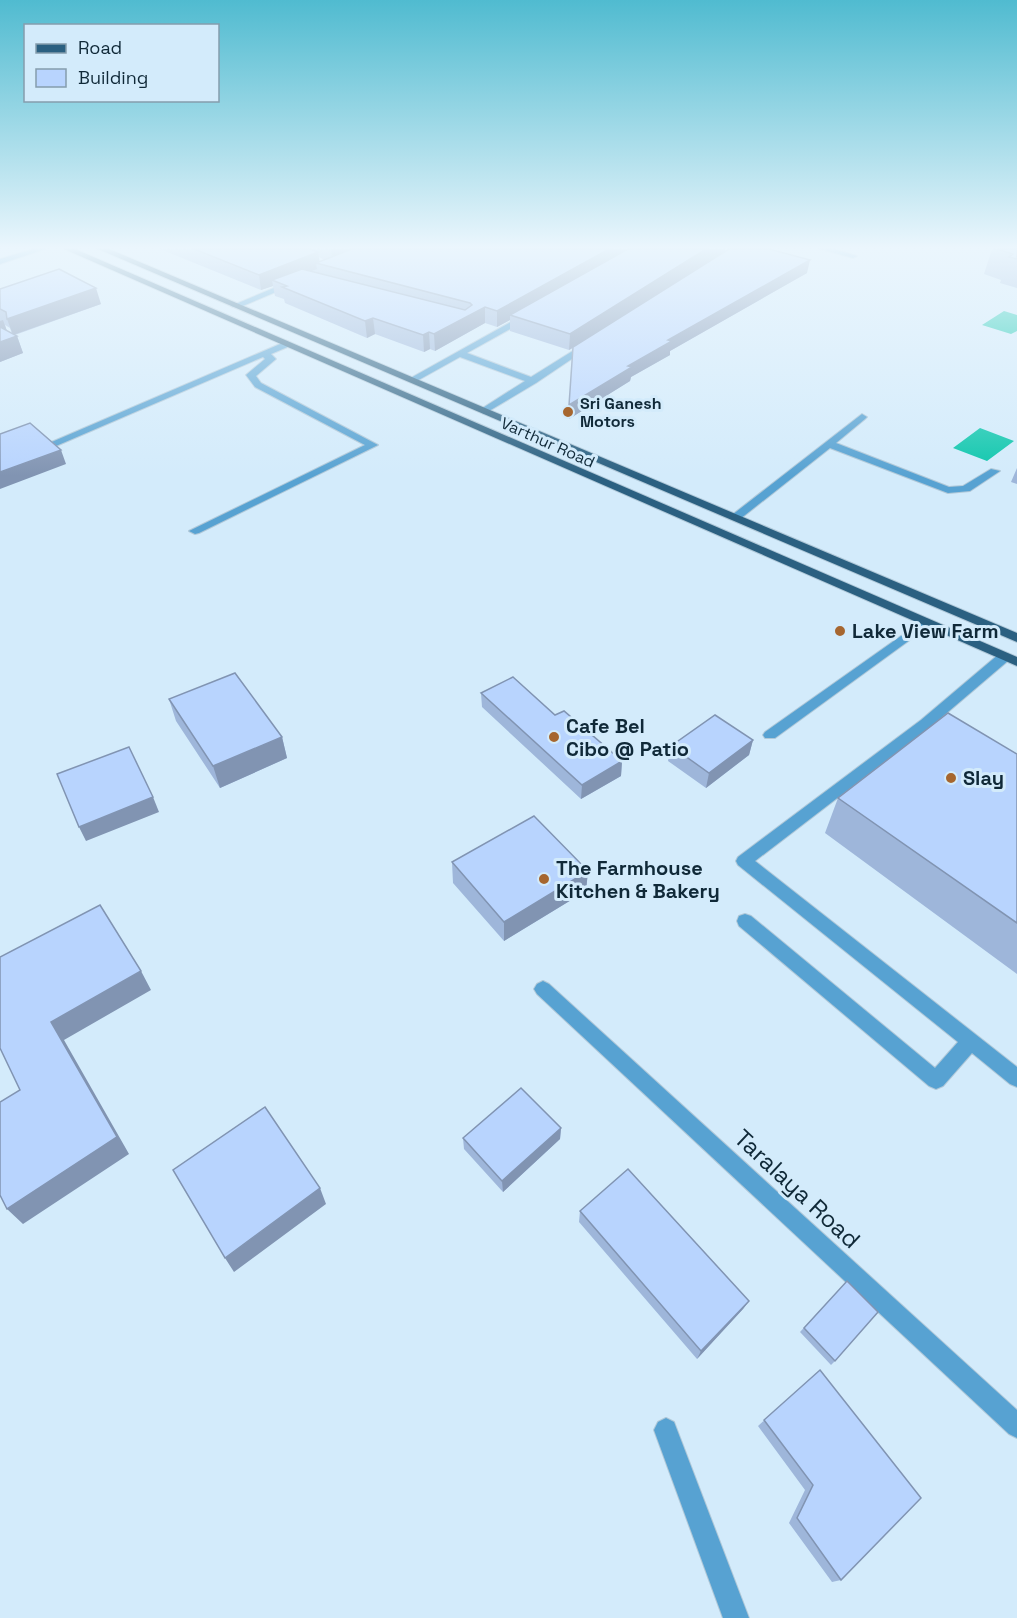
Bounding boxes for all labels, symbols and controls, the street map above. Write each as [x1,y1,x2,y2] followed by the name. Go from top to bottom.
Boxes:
[24,24,219,102] legend
[78,36,122,59] text: Road
[78,66,148,89] text: Building
[580,393,662,432] place label: Sri Ganesh Motors
[561,405,575,419] marker: Sri Ganesh Motors
[497,412,598,473] street label: Varthur Road
[852,618,998,644] place label: Lake View Farm
[833,624,847,638] marker: Lake View Farm
[566,713,689,762] place label: Cafe Bel Cibo @ Patio
[547,730,561,744] marker: Cafe Bel Cibo @ Patio
[963,765,1004,791] place label: Slay
[944,771,958,785] marker: Slay
[556,855,720,904] place label: The Farmhouse Kitchen & Bakery
[537,872,551,886] marker: The Farmhouse Kitchen & Bakery
[728,1122,867,1255] street label: Taralaya Road

